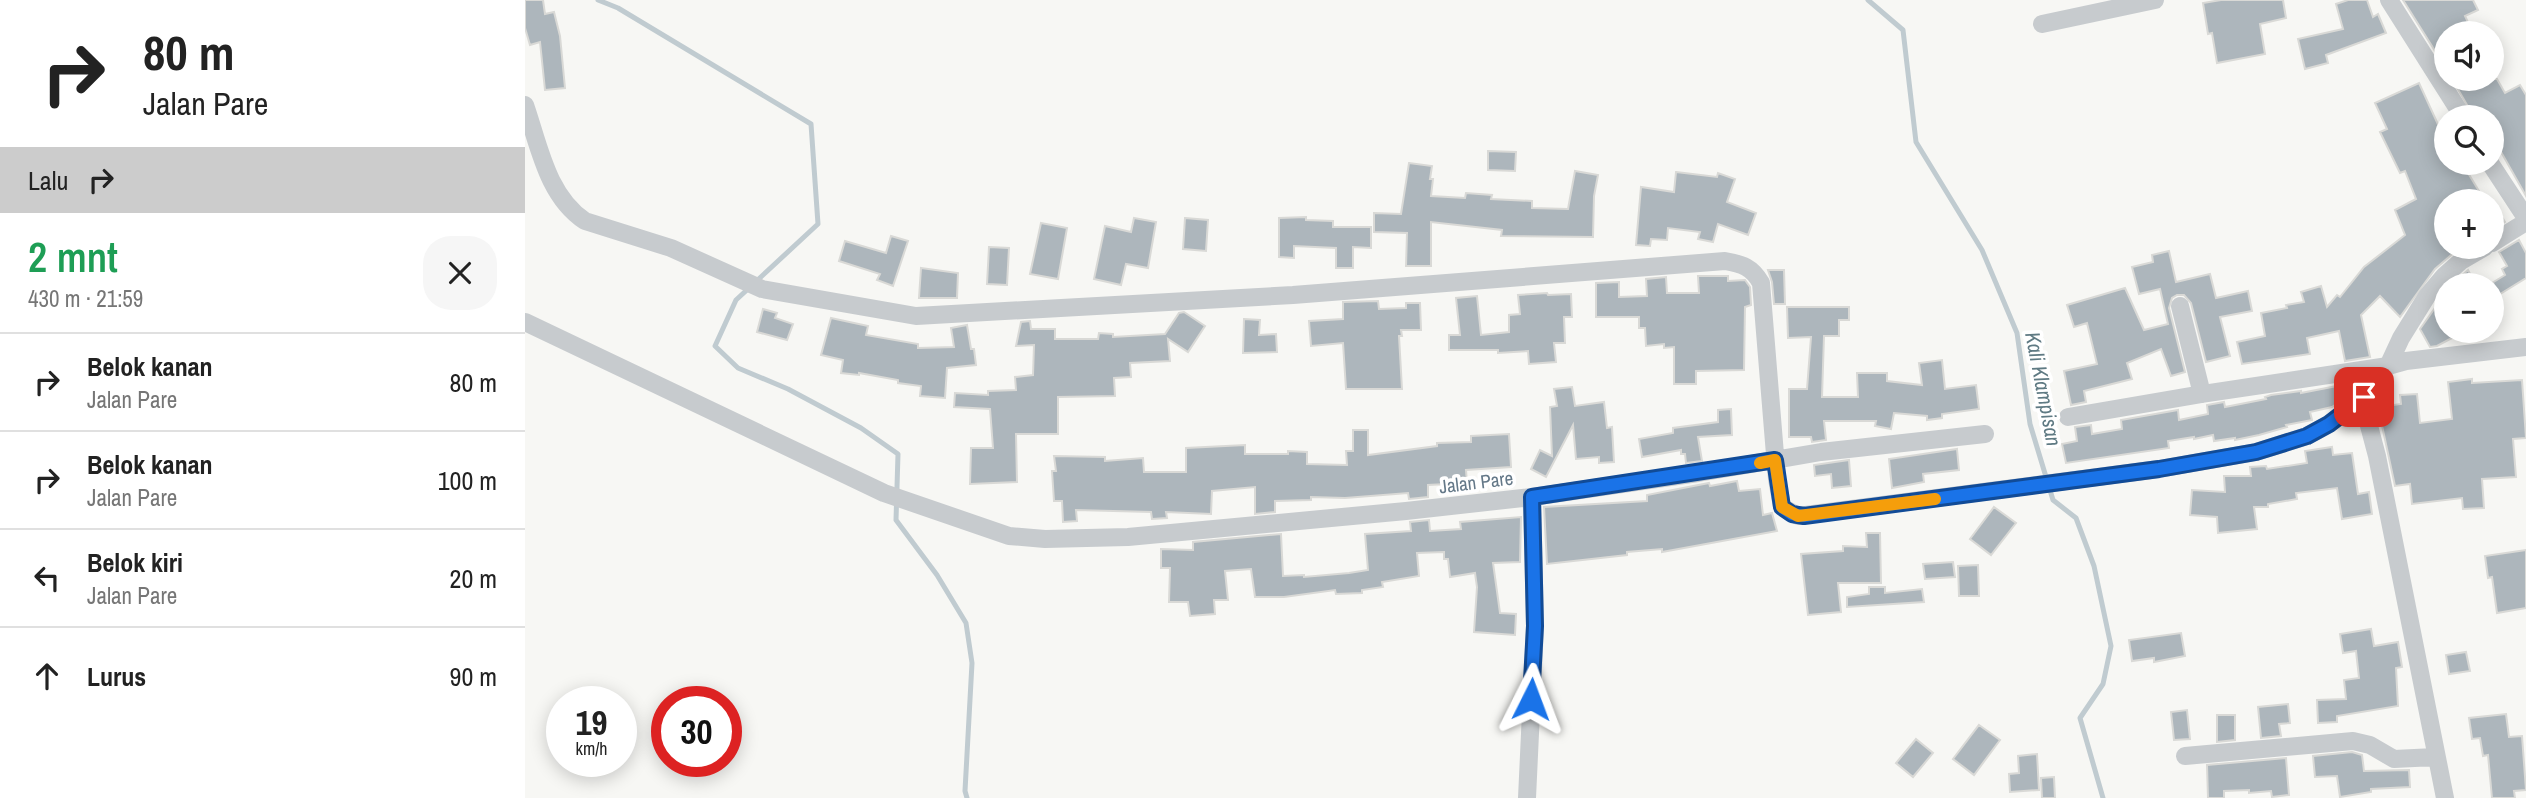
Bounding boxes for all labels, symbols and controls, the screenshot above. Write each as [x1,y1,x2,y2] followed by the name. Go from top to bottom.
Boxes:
[143,19,235,85] text: 80 m
[2434,21,2504,343] map controls
[2434,21,2504,91] button: sound
[28,28,119,119] icon: right
[143,82,268,125] text: Jalan Pare
[2434,105,2504,175] button: search
[82,161,120,199] icon: right
[28,163,68,198] text: Lalu
[2434,189,2504,259] button: +
[28,229,118,285] text: 2 mnt
[423,236,497,310] button: close
[2434,273,2504,343] button: −
[28,283,143,314] text: 430 m · 21:59
[2018,329,2069,449] water label: Kali Klampisan
[87,349,213,384] text: Belok kanan
[28,363,66,401] icon: right
[450,365,497,400] text: 80 m
[2334,367,2394,427] pin
[2345,378,2383,416] icon: arrive
[87,384,177,415] text: Jalan Pare
[87,447,213,482] text: Belok kanan
[28,461,66,499] icon: right
[438,463,497,498] text: 100 m
[1437,465,1515,499] street label: Jalan Pare
[87,482,177,513] text: Jalan Pare
[87,545,183,580] text: Belok kiri
[28,559,66,597] icon: left
[450,561,497,596] text: 20 m
[87,580,177,611] text: Jalan Pare
[28,657,66,695] icon: ahead
[87,659,146,694] text: Lurus
[450,659,497,694] text: 90 m
[1494,662,1568,736] position arrow
[651,686,742,777] speed limit sign: 30
[576,699,607,746] text: 19
[576,736,608,761] text: km/h

